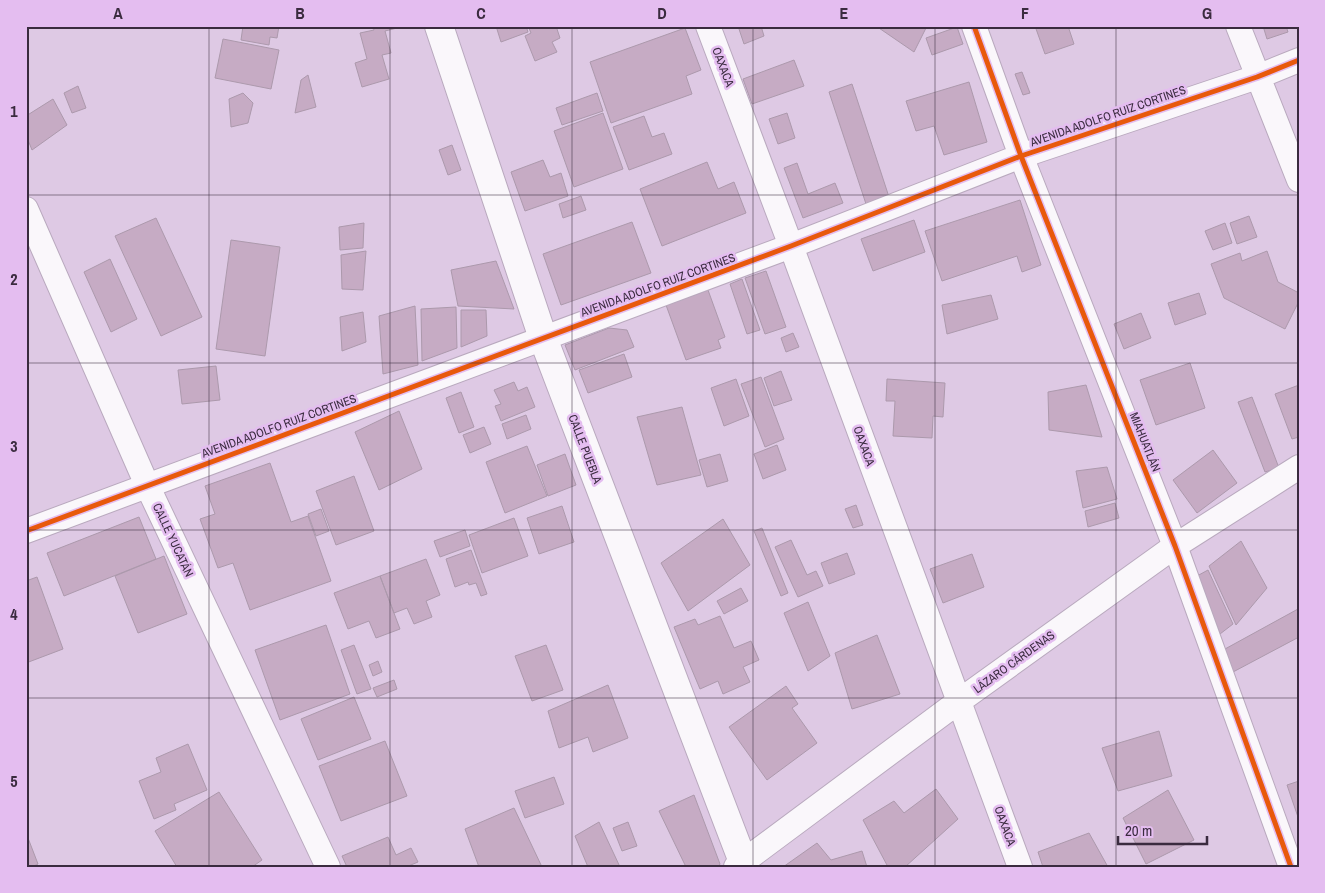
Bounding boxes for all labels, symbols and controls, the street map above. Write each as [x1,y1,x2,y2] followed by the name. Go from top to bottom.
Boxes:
[113,2,123,24] text: A
[295,2,305,24] text: B
[476,2,486,24] text: C
[657,2,667,24] text: D
[840,2,849,24] text: E
[1021,2,1029,24] text: F
[1202,2,1212,24] text: G
[708,45,738,89] street label: OAXACA
[1027,82,1188,151] street label: AVENIDA ADOLFO RUIZ CORTINES
[10,100,18,122] text: 1
[577,249,738,321] street label: AVENIDA ADOLFO RUIZ CORTINES
[10,268,18,290] text: 2
[198,390,359,462] street label: AVENIDA ADOLFO RUIZ CORTINES
[1126,410,1164,474] street label: MIAHUATLÁN
[564,412,606,486] street label: CALLE PUEBLA
[849,424,879,468] street label: OAXACA
[10,435,18,457] text: 3
[149,501,197,579] street label: CALLE YUCATÁN
[10,603,18,625] text: 4
[970,627,1058,697] street label: LÁZARO CÁRDENAS
[10,770,18,792] text: 5
[990,804,1020,848] street label: OAXACA
[1118,813,1206,845] scale bar
[1125,820,1152,841] text: 20 m

